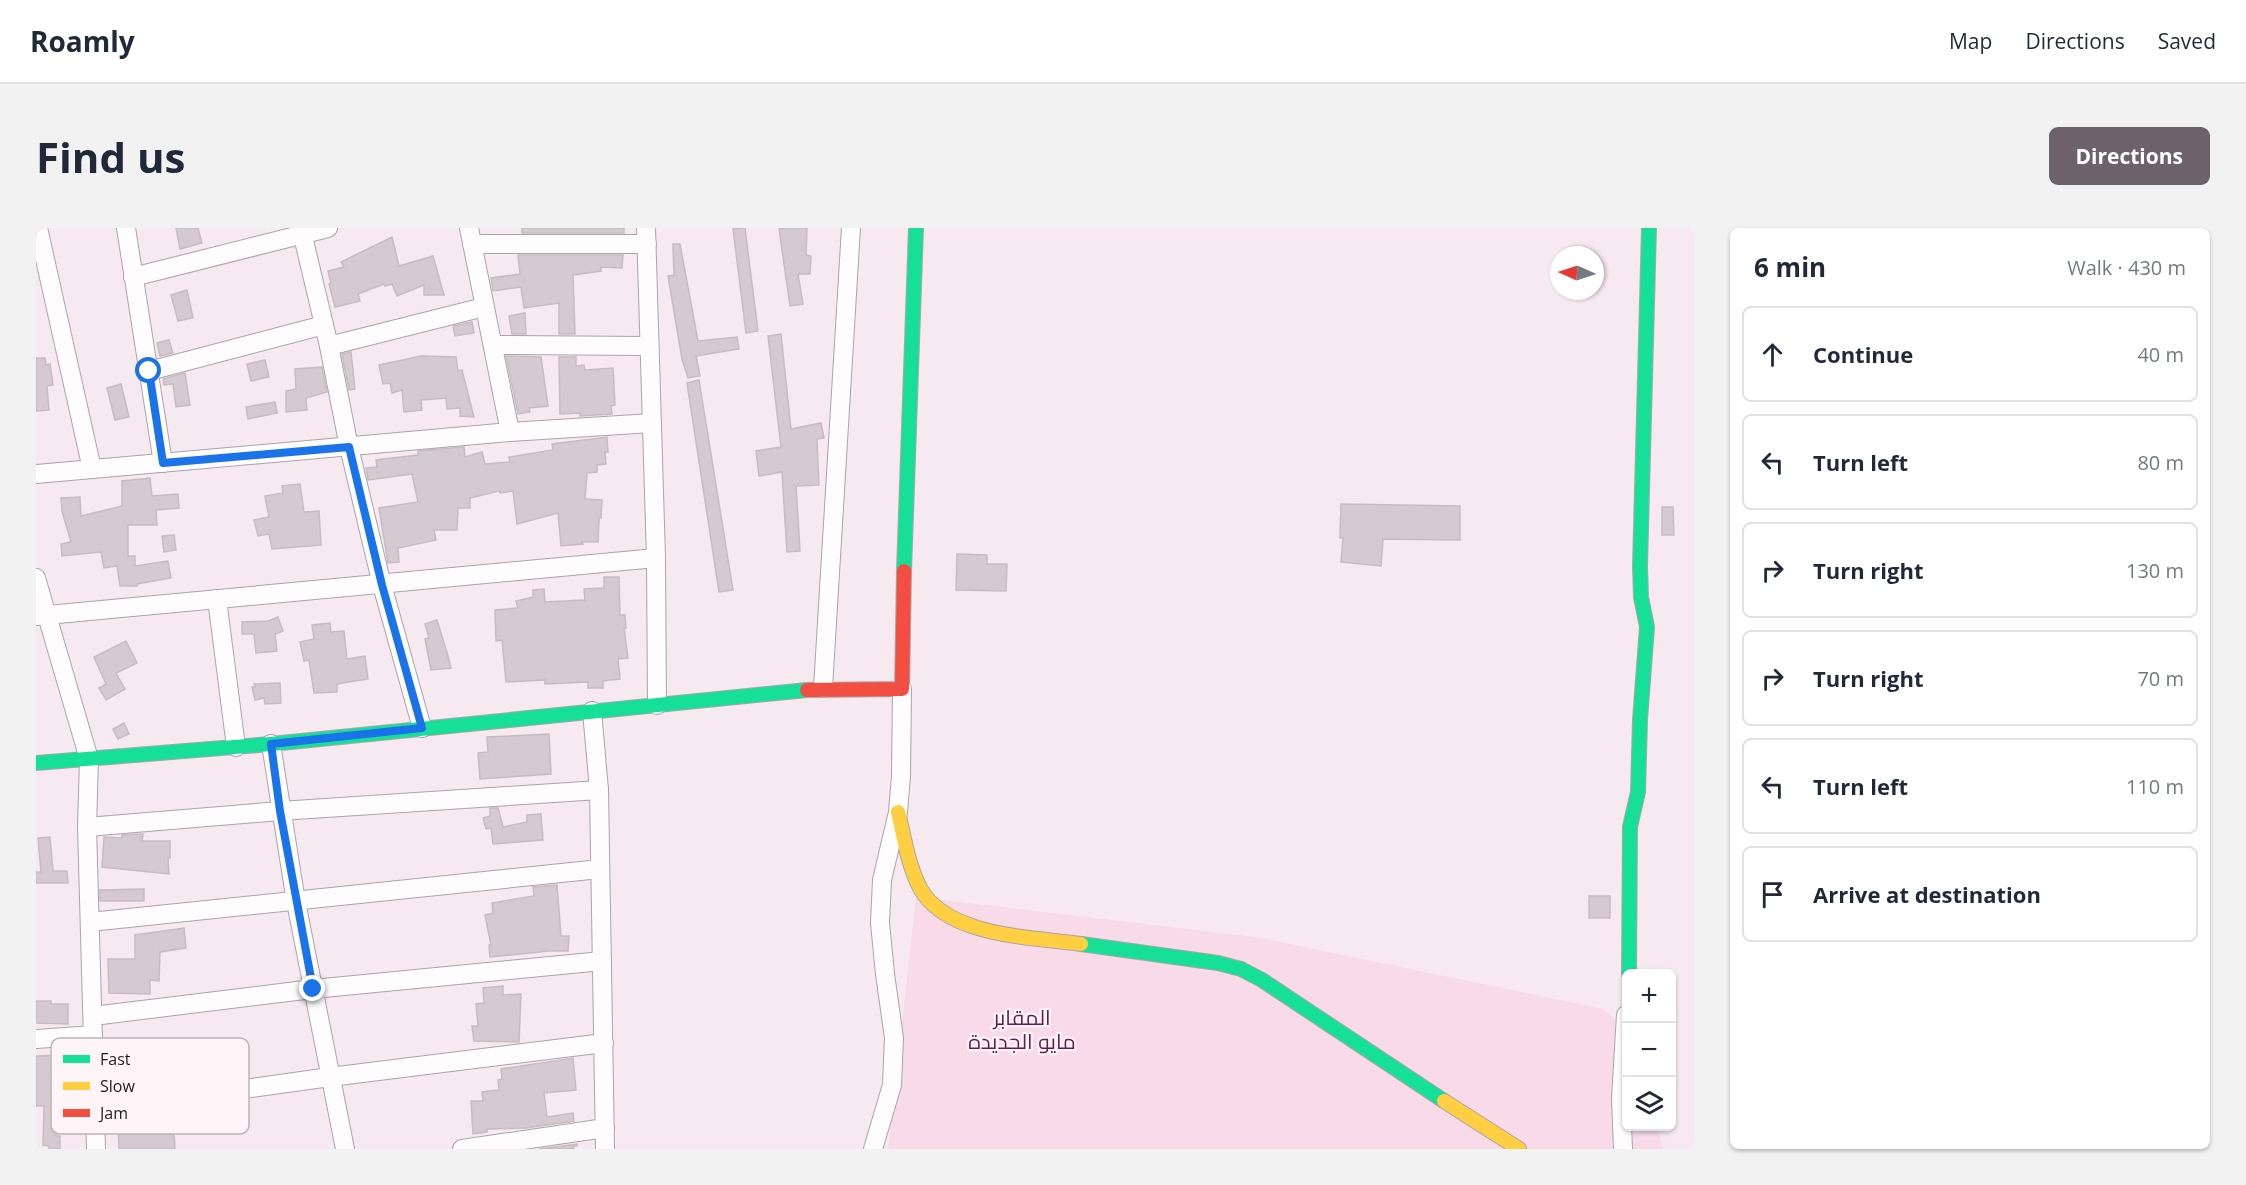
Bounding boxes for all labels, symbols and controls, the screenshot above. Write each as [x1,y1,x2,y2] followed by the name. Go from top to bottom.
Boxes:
[30,22,135,60] text: Roamly
[1949,27,1992,55] text: Map
[2025,27,2125,55] text: Directions
[2158,27,2216,55] text: Saved
[2049,127,2210,185] button: Directions
[36,128,185,185] text: Find us
[1550,246,1604,300] north arrow
[1754,249,1826,285] text: 6 min
[2067,254,2186,281] text: Walk · 430 m
[1756,338,1789,371] icon: ahead
[1813,339,1913,369] text: Continue
[2137,341,2184,368] text: 40 m
[135,357,161,383] route start
[1756,446,1789,479] icon: left
[1813,447,1908,477] text: Turn left
[2137,449,2184,476] text: 80 m
[1756,554,1789,587] icon: right
[1813,555,1924,585] text: Turn right
[2126,557,2184,584] text: 130 m
[1756,662,1789,695] icon: right
[1813,663,1924,693] text: Turn right
[2137,665,2184,692] text: 70 m
[1756,770,1789,803] icon: left
[1813,771,1908,801] text: Turn left
[2126,773,2184,800] text: 110 m
[1756,878,1789,911] icon: arrive
[1813,879,2041,909] text: Arrive at destination
[1622,969,1676,1131] map controls
[1622,969,1676,1023] button: +
[299,975,325,1001] route end
[968,1003,1076,1055] park label: المقابر مايو الجديدة
[1622,1023,1676,1077] button: −
[51,1038,249,1134] legend
[100,1048,131,1070] text: Fast
[100,1075,135,1097] text: Slow
[1622,1077,1676,1131] button: layers
[98,1102,128,1124] text: Jam

